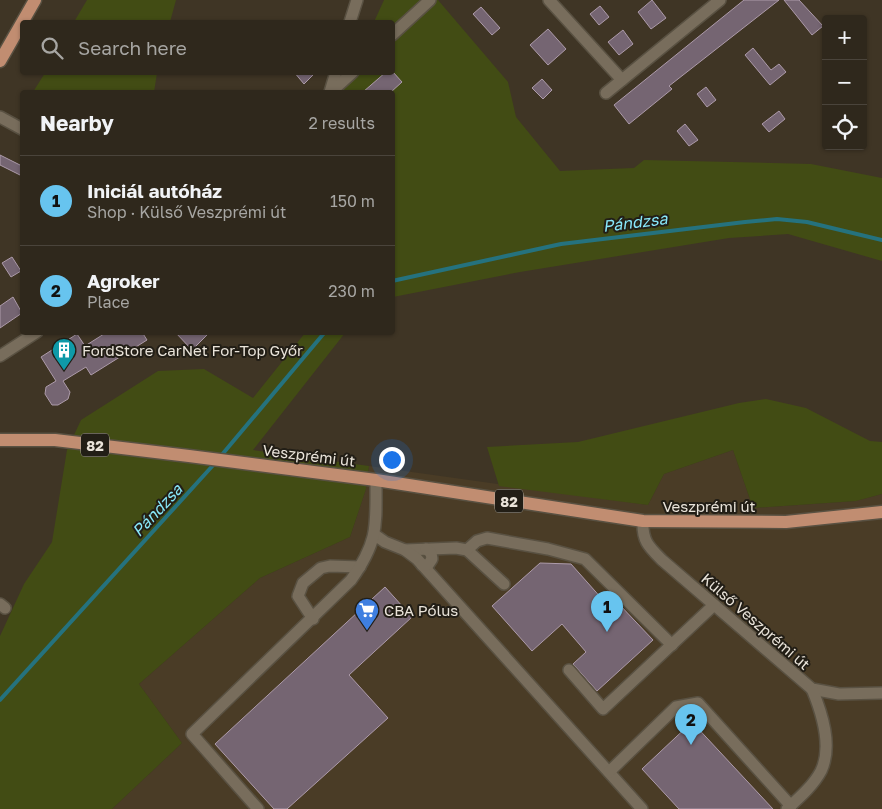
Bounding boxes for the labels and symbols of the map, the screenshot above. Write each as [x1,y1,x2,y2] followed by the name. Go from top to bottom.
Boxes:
[602,208,669,236] water label: Pándzsa
[51,337,77,371] building icon: FordStore CarNet For-Top Győr
[82,341,303,359] place label: FordStore CarNet For-Top Győr
[81,434,109,456] road number: 82
[262,440,356,470] street label: Veszprémi út
[379,447,405,473] your location
[128,479,187,540] water label: Pándzsa
[495,490,523,512] road number: 82
[662,497,756,515] street label: Veszprémi út
[698,569,814,673] street label: Külső Veszprémi út
[591,591,623,632] pin: 1
[354,597,380,631] supermarket icon: CBA Pólus
[384,601,458,619] place label: CBA Pólus
[675,704,707,745] pin: 2

